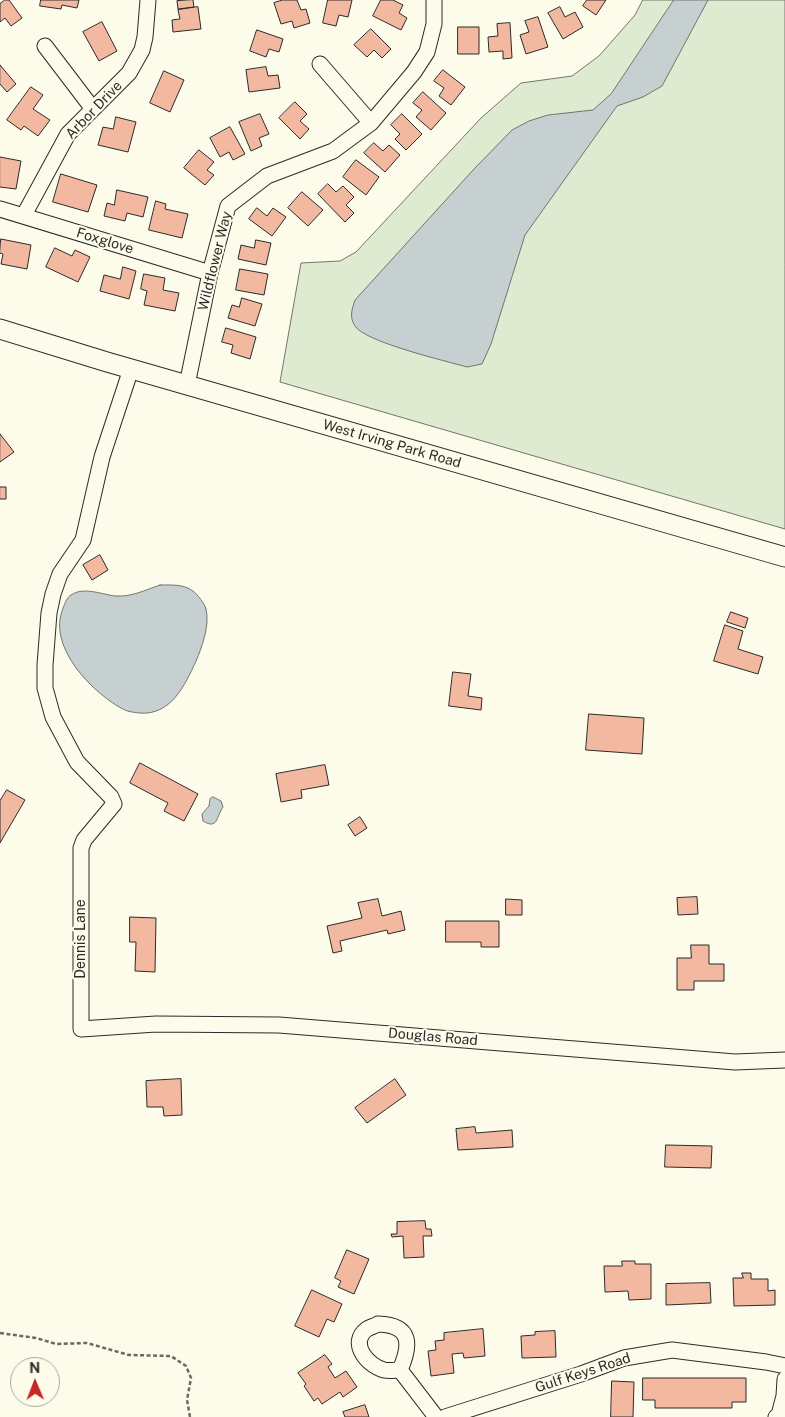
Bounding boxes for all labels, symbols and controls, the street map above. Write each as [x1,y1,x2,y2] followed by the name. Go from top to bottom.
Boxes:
[62,78,126,142] street label: Arbor Drive
[195,210,235,312] street label: Wildflower Way
[74,224,136,258] street label: Foxglove
[321,416,463,472] street label: West Irving Park Road
[73,899,89,979] street label: Dennis Lane
[387,1025,479,1049] street label: Douglas Road
[533,1350,633,1396] street label: Gulf Keys Road
[10,1357,60,1407] north arrow
[29,1360,40,1376] text: N

